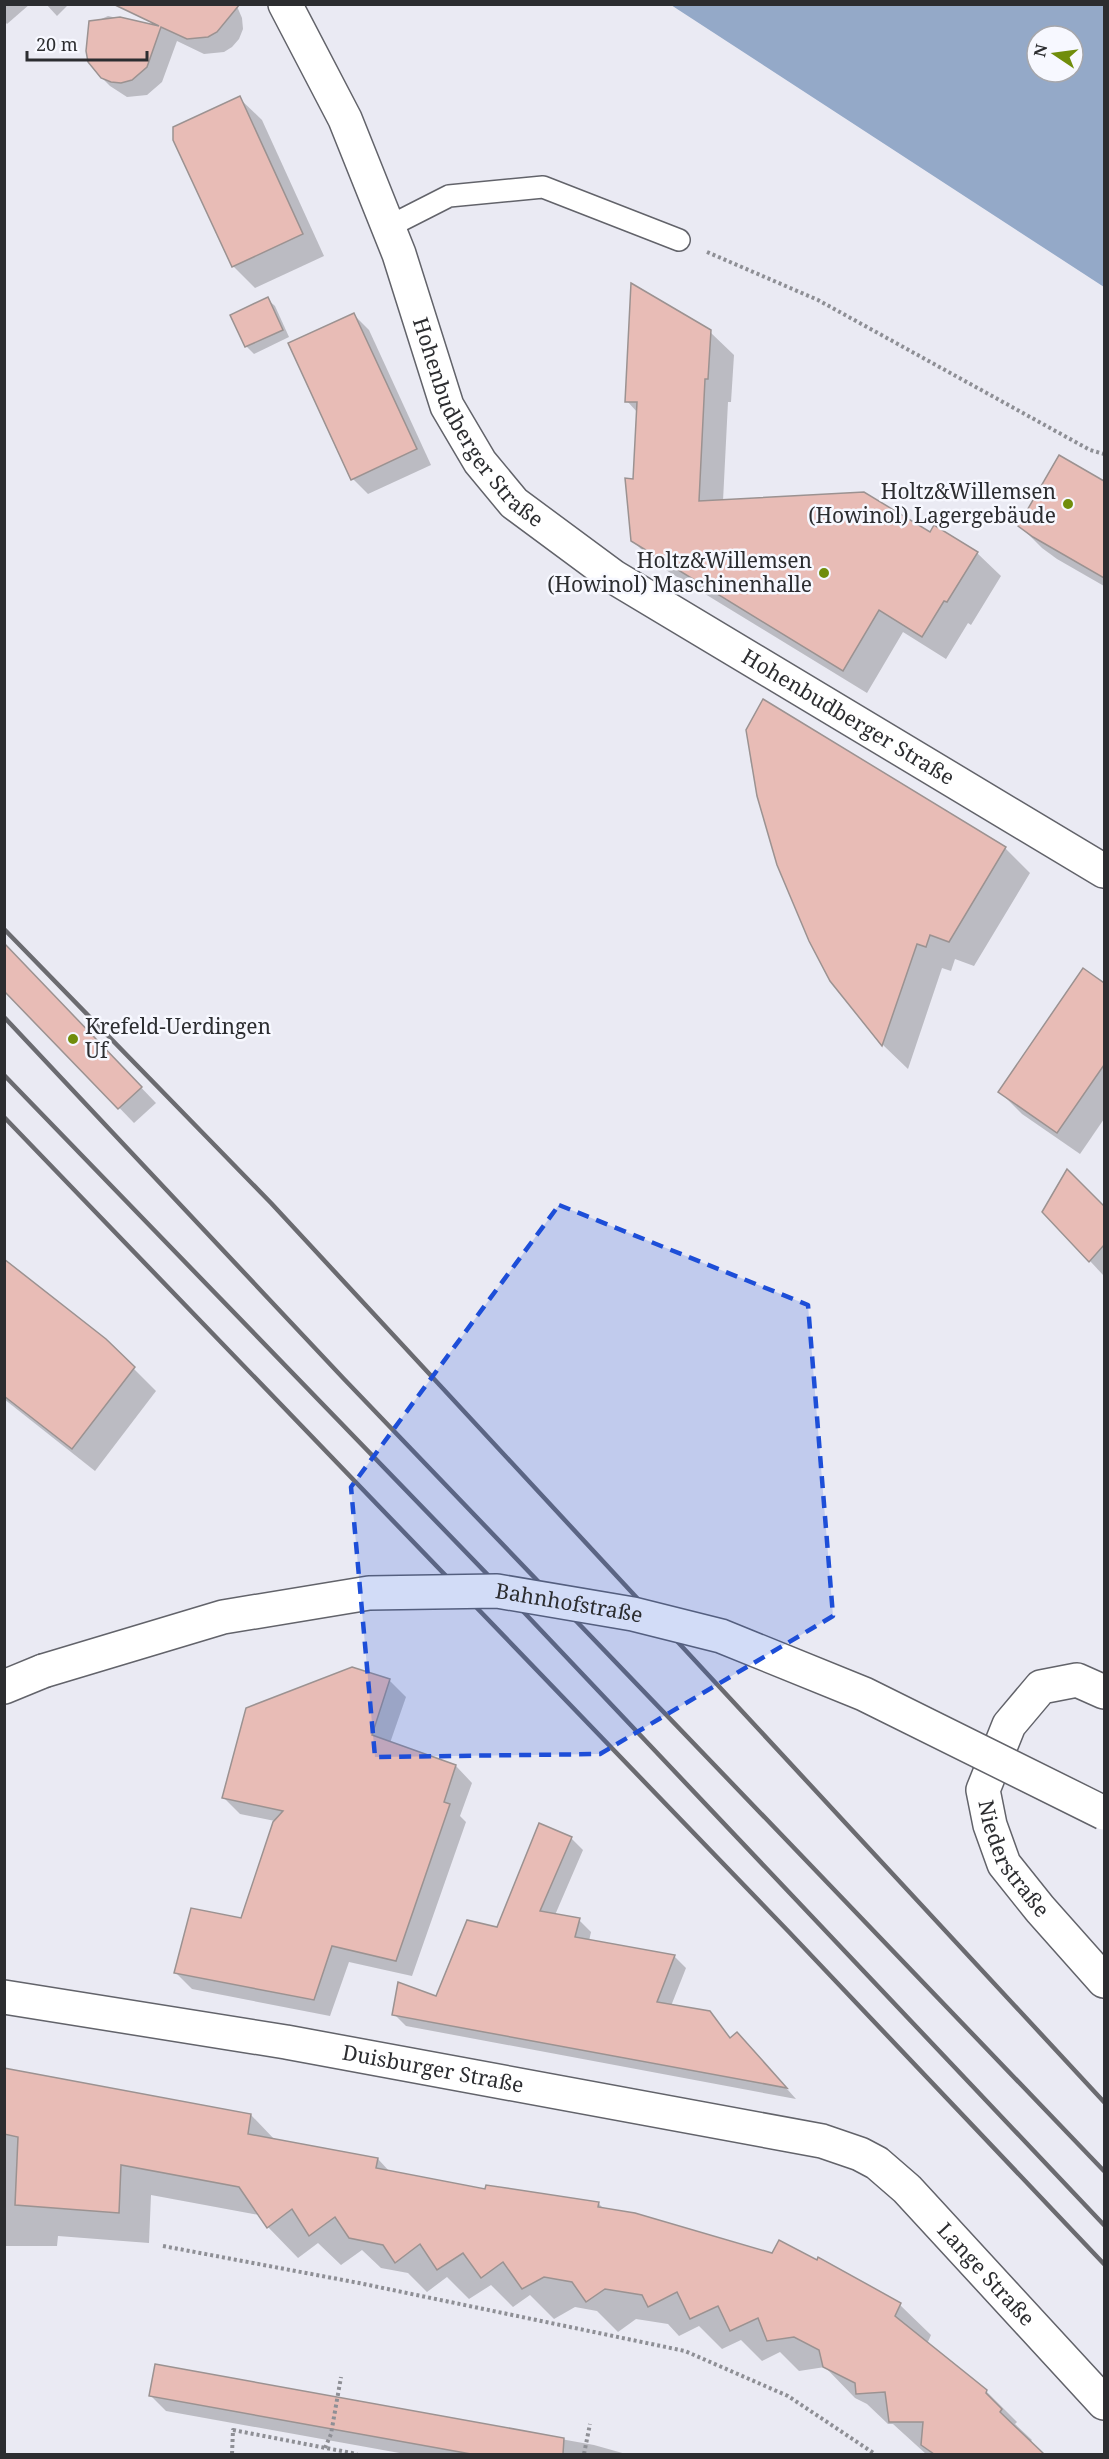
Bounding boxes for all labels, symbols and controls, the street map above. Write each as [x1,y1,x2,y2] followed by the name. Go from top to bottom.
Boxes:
[27,24,147,62] scale bar
[1025,24,1085,84] north arrow
[36,32,78,56] text: 20 m
[1028,42,1053,59] text: N
[407,314,549,533] street label: Hohenbudberger Straße
[808,477,1056,529] place label: Holtz&Willemsen (Howinol) Lagergebäude
[1061,497,1075,511] marker: Holtz&Willemsen (Howinol) Lagergebäude
[547,546,812,598] place label: Holtz&Willemsen (Howinol) Maschinenhalle
[817,566,831,580] marker: Holtz&Willemsen (Howinol) Maschinenhalle
[737,642,960,791] street label: Hohenbudberger Straße
[85,1012,271,1064] place label: Krefeld-Uerdingen Uf
[66,1032,80,1046] marker: Krefeld-Uerdingen Uf
[494,1576,646,1629] street label: Bahnhofstraße
[972,1797,1056,1923] street label: Niederstraße
[340,2038,526,2099] street label: Duisburger Straße
[932,2216,1041,2332] street label: Lange Straße

